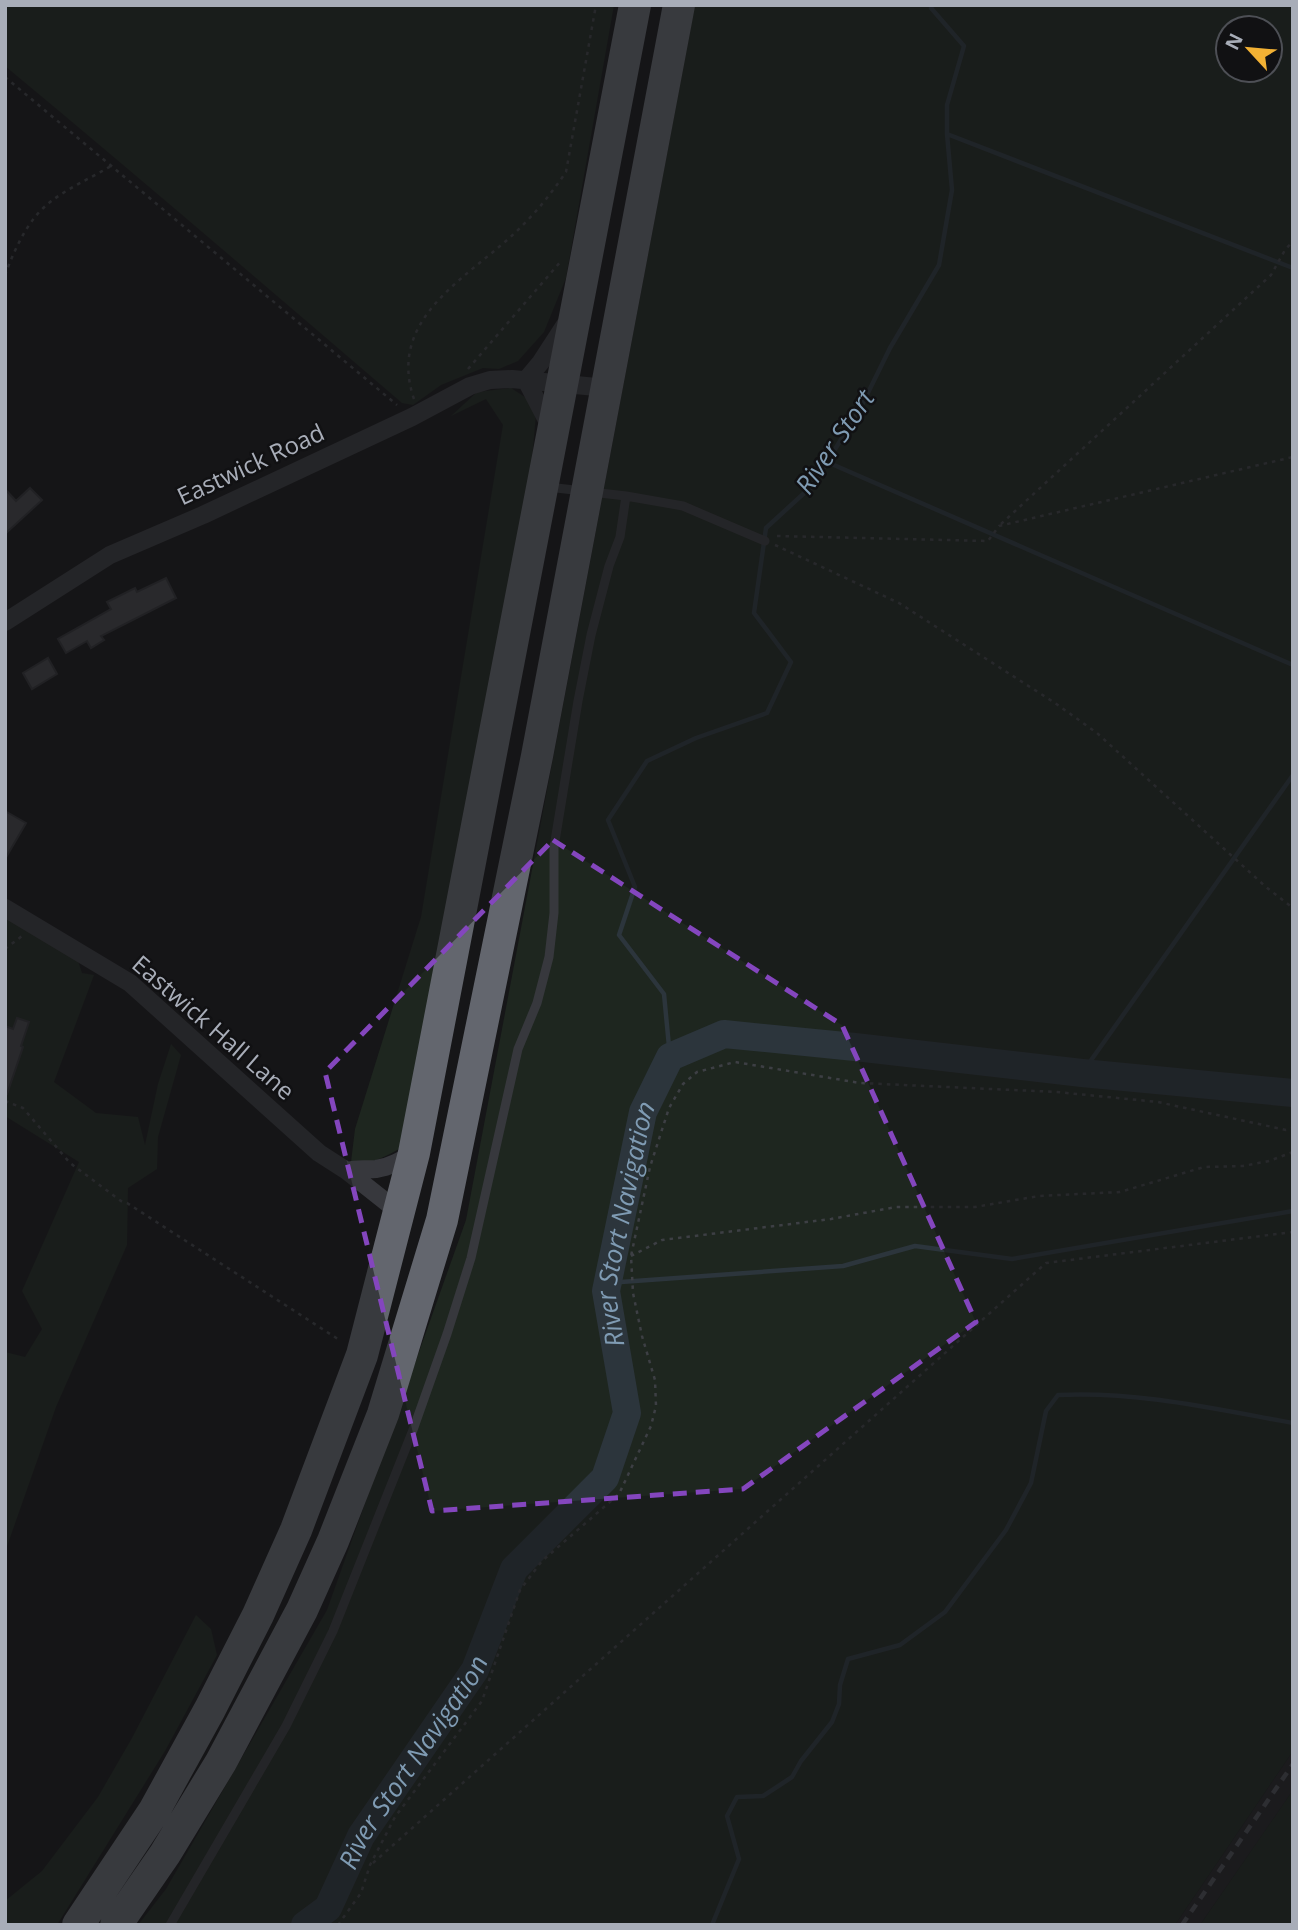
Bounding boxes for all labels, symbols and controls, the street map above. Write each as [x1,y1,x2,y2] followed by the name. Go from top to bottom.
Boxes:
[1214,14,1284,84] north arrow
[1219,29,1249,54] text: N
[786,381,883,501] water label: River Stort
[171,415,329,512] street label: Eastwick Road
[126,947,302,1107] street label: Eastwick Hall Lane
[587,1094,663,1350] water label: River Stort Navigation
[329,1650,496,1875] water label: River Stort Navigation

